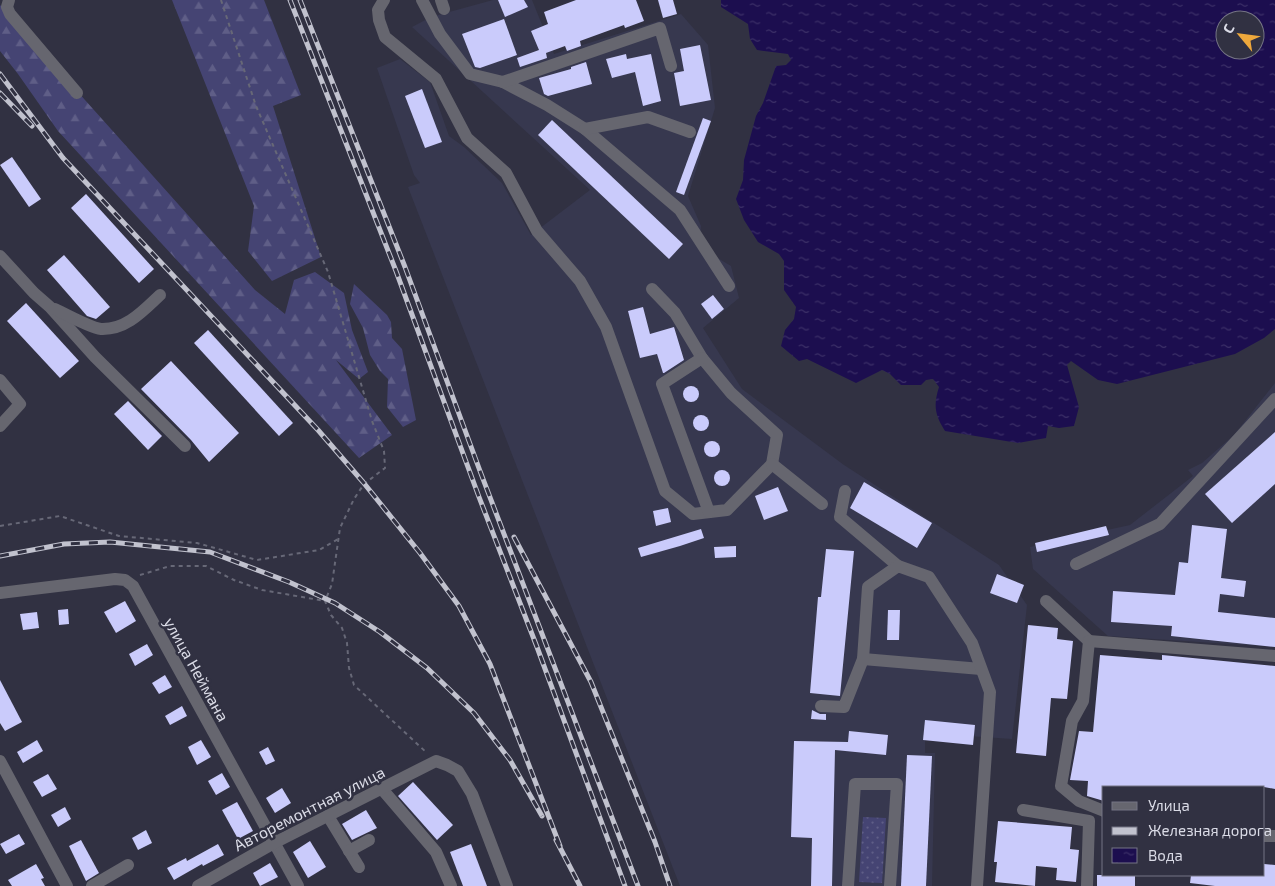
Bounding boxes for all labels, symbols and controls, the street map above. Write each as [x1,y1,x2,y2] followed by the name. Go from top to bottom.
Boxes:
[1215,10,1265,60] north arrow
[1219,21,1238,36] text: С
[160,614,233,725] street label: улица Неймана
[230,762,388,855] street label: Авторемонтная улица
[1102,786,1265,876] legend
[1148,796,1190,814] text: Улица
[1148,821,1272,839] text: Железная дорога
[1148,846,1183,864] text: Вода

